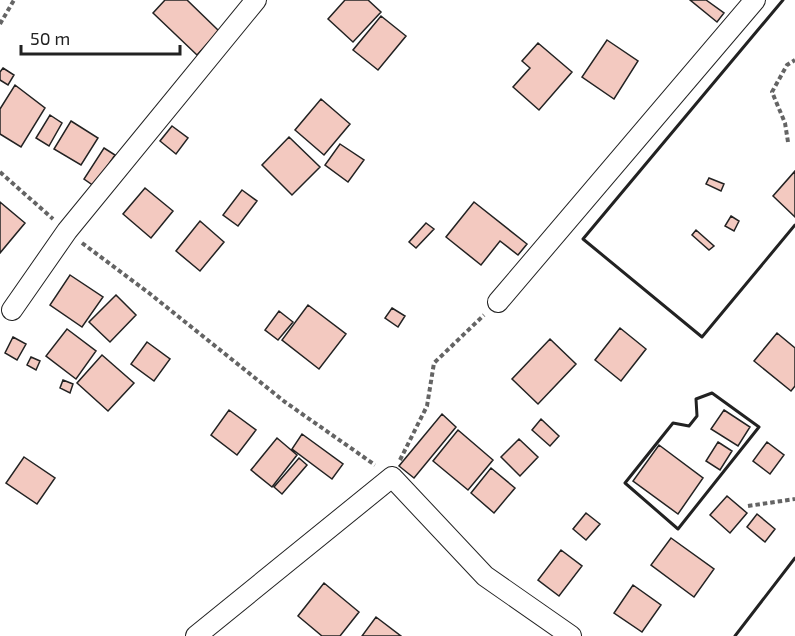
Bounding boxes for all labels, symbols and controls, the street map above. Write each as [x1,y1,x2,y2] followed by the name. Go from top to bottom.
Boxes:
[21,18,180,56] scale bar
[30,27,70,49] text: 50 m

